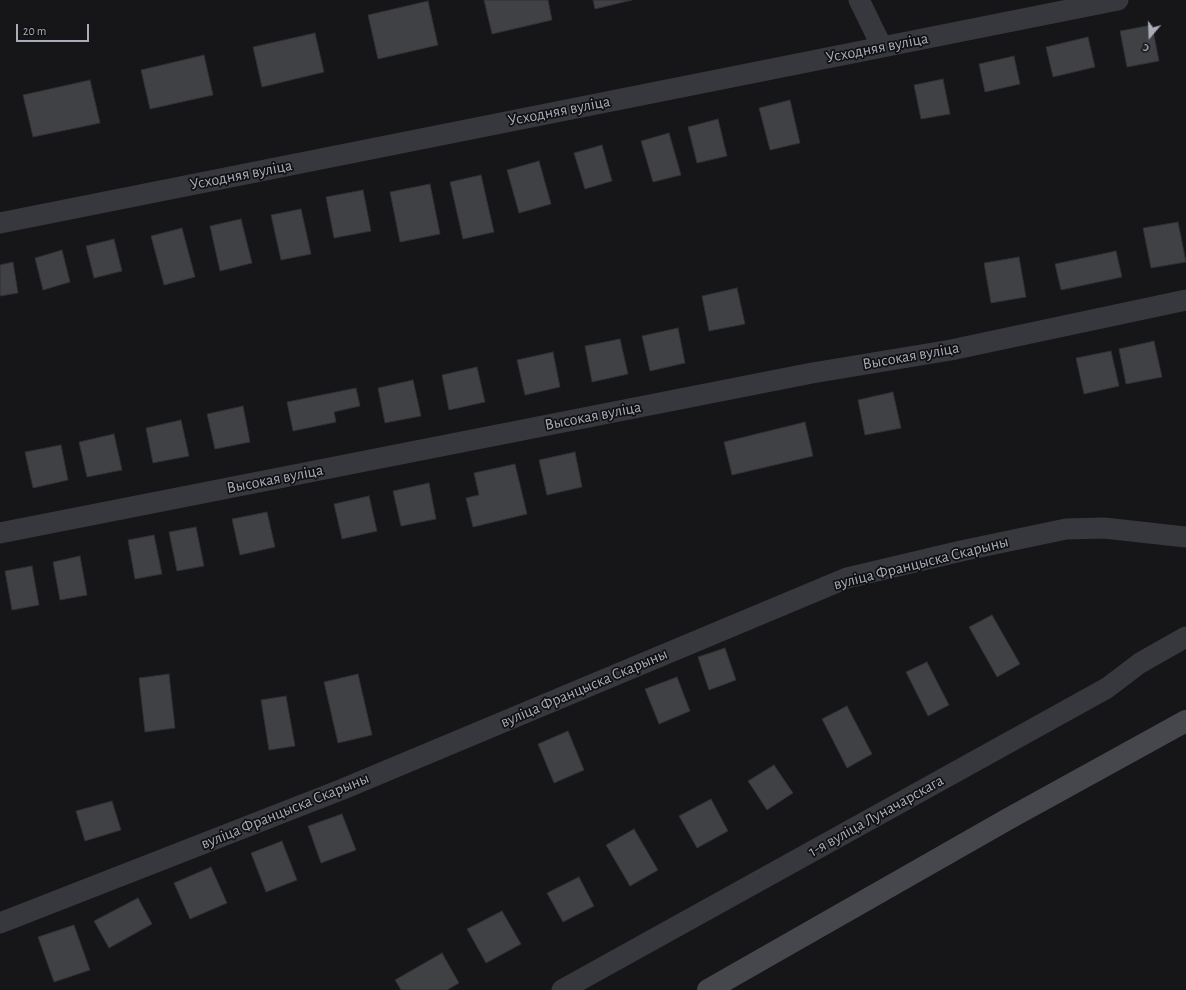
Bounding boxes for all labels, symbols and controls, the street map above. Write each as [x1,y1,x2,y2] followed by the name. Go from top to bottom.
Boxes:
[18,16,91,42] scale bar
[1130,16,1170,56] north arrow
[23,25,46,37] text: 20 m
[824,29,930,67] street label: Усходняя вуліца
[1141,42,1151,54] text: С
[506,92,612,130] street label: Усходняя вуліца
[188,156,294,194] street label: Усходняя вуліца
[861,338,961,374] street label: Высокая вуліца
[543,397,643,435] street label: Высокая вуліца
[225,460,325,498] street label: Высокая вуліца
[831,532,1011,594] street label: вуліца Францыска Скарыны
[498,644,670,732] street label: вуліца Францыска Скарыны
[198,768,372,854] street label: вуліца Францыска Скарыны
[805,771,947,861] street label: 1-я вуліца Луначарскага

